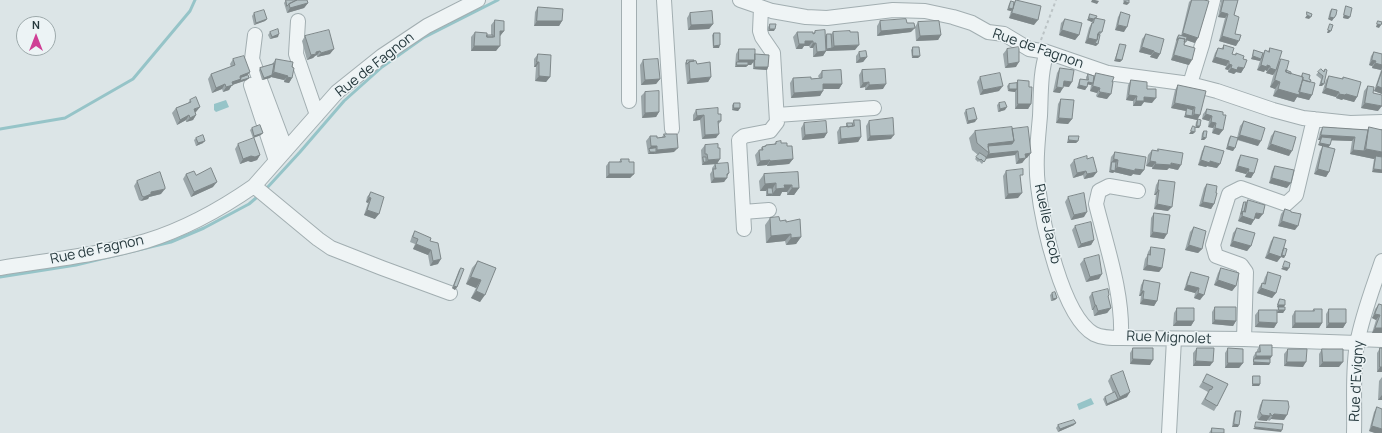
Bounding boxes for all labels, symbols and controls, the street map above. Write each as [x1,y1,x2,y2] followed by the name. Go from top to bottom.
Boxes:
[16,16,56,56] north arrow
[32,17,40,32] text: N
[990,26,1086,72] street label: Rue de Fagnon
[332,29,418,101] street label: Rue de Fagnon
[1030,183,1064,265] street label: Ruelle Jacob
[49,232,145,268] street label: Rue de Fagnon
[1126,328,1212,348] street label: Rue Mignolet
[1346,340,1368,422] street label: Rue d'Evigny

